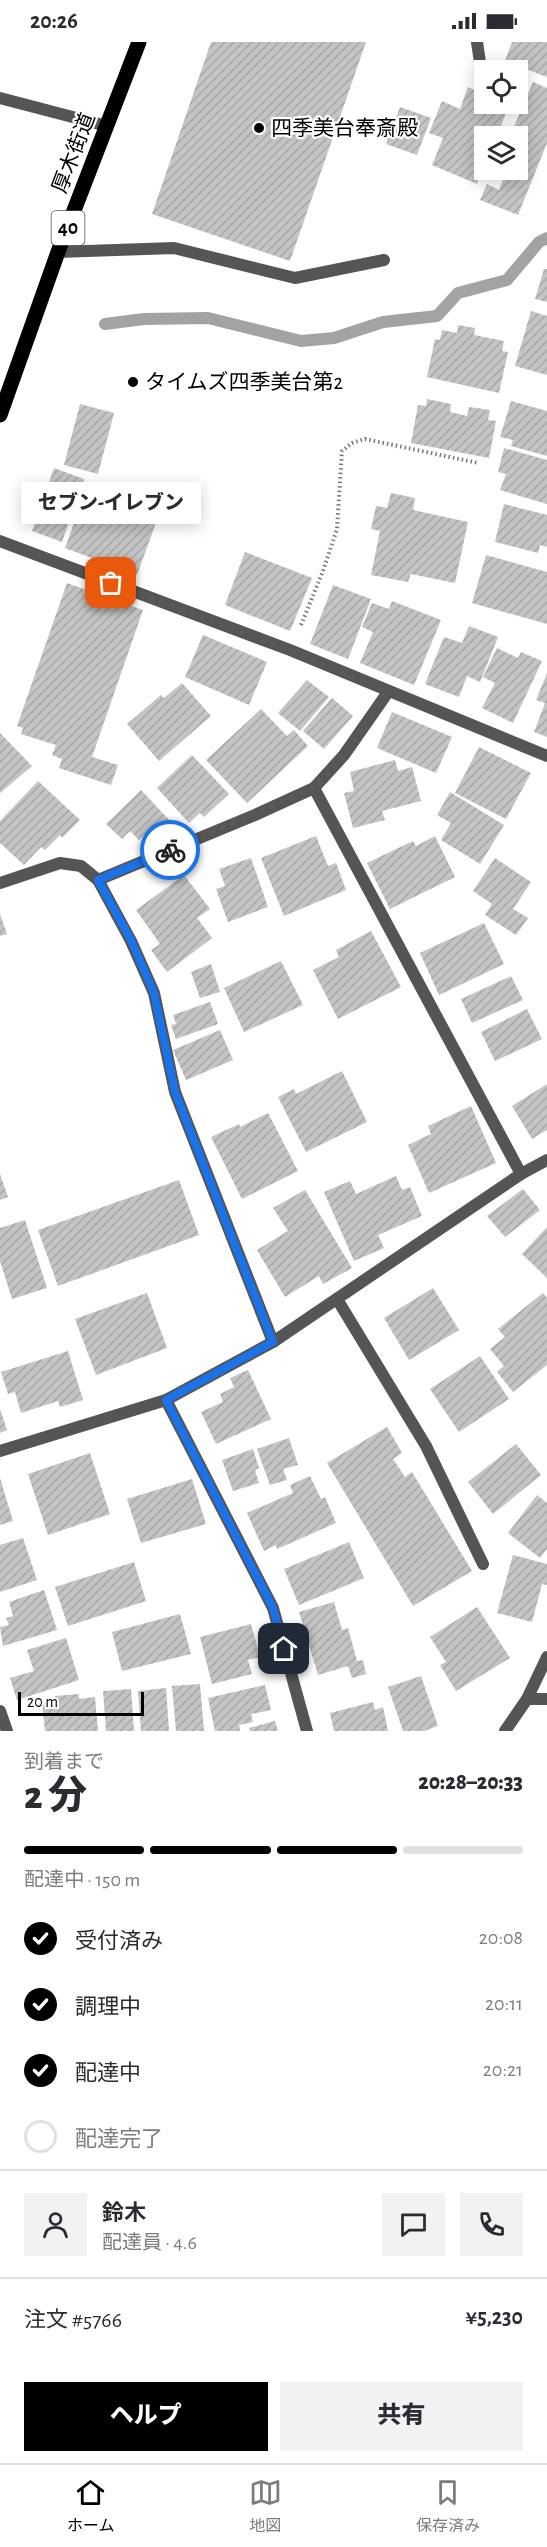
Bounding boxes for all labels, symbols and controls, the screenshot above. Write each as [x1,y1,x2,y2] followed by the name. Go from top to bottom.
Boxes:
[30,10,78,32] text: 20:26
[474,60,528,180] map controls
[474,60,528,114] button: locate
[48,110,99,196] street label: 厚木街道
[271,117,418,139] place label: 四季美台奉斎殿
[252,121,266,135] marker: 四季美台奉斎殿
[474,126,528,180] button: layers
[52,211,84,245] road number: 40
[145,370,343,393] place label: タイムズ四季美台第2
[126,375,140,389] marker: タイムズ四季美台第2
[21,481,201,523] callout: セブン-イレブン
[38,493,184,513] text: セブン-イレブン
[85,557,136,608] pin
[94,566,127,599] icon: bag
[140,820,200,880] courier
[154,834,187,867] icon: bike
[258,1623,309,1674] pin
[267,1632,300,1665] icon: home
[18,1689,144,1716] scale bar
[27,1694,58,1710] text: 20 m
[24,1752,104,1772] text: 到着まで
[418,1771,523,1793] text: 20:28–20:33
[24,1777,87,1816] text: 2 分
[24,1870,140,1890] text: 配達中 · 150 m
[24,1922,57,1955] icon: check
[479,1928,523,1948] text: 20:08
[75,1930,163,1952] text: 受付済み
[24,1988,57,2021] icon: check
[485,1994,523,2014] text: 20:11
[75,1996,141,2018] text: 調理中
[24,2054,57,2087] icon: check
[483,2060,523,2080] text: 20:21
[75,2062,141,2084] text: 配達中
[75,2128,163,2150] text: 配達完了
[24,2193,87,2256] button: person
[382,2193,445,2256] button: chat
[460,2193,523,2256] button: phone
[102,2202,146,2224] text: 鈴木
[102,2233,197,2253] text: 配達員 · 4.6
[466,2306,523,2328] text: ¥5,230
[24,2309,122,2331] text: 注文 #5766
[24,2382,268,2451] button: ヘルプ
[280,2382,523,2451] button: 共有
[67,2476,115,2536] tab: ホーム
[249,2476,282,2536] tab: 地図
[416,2476,480,2536] tab: 保存済み

